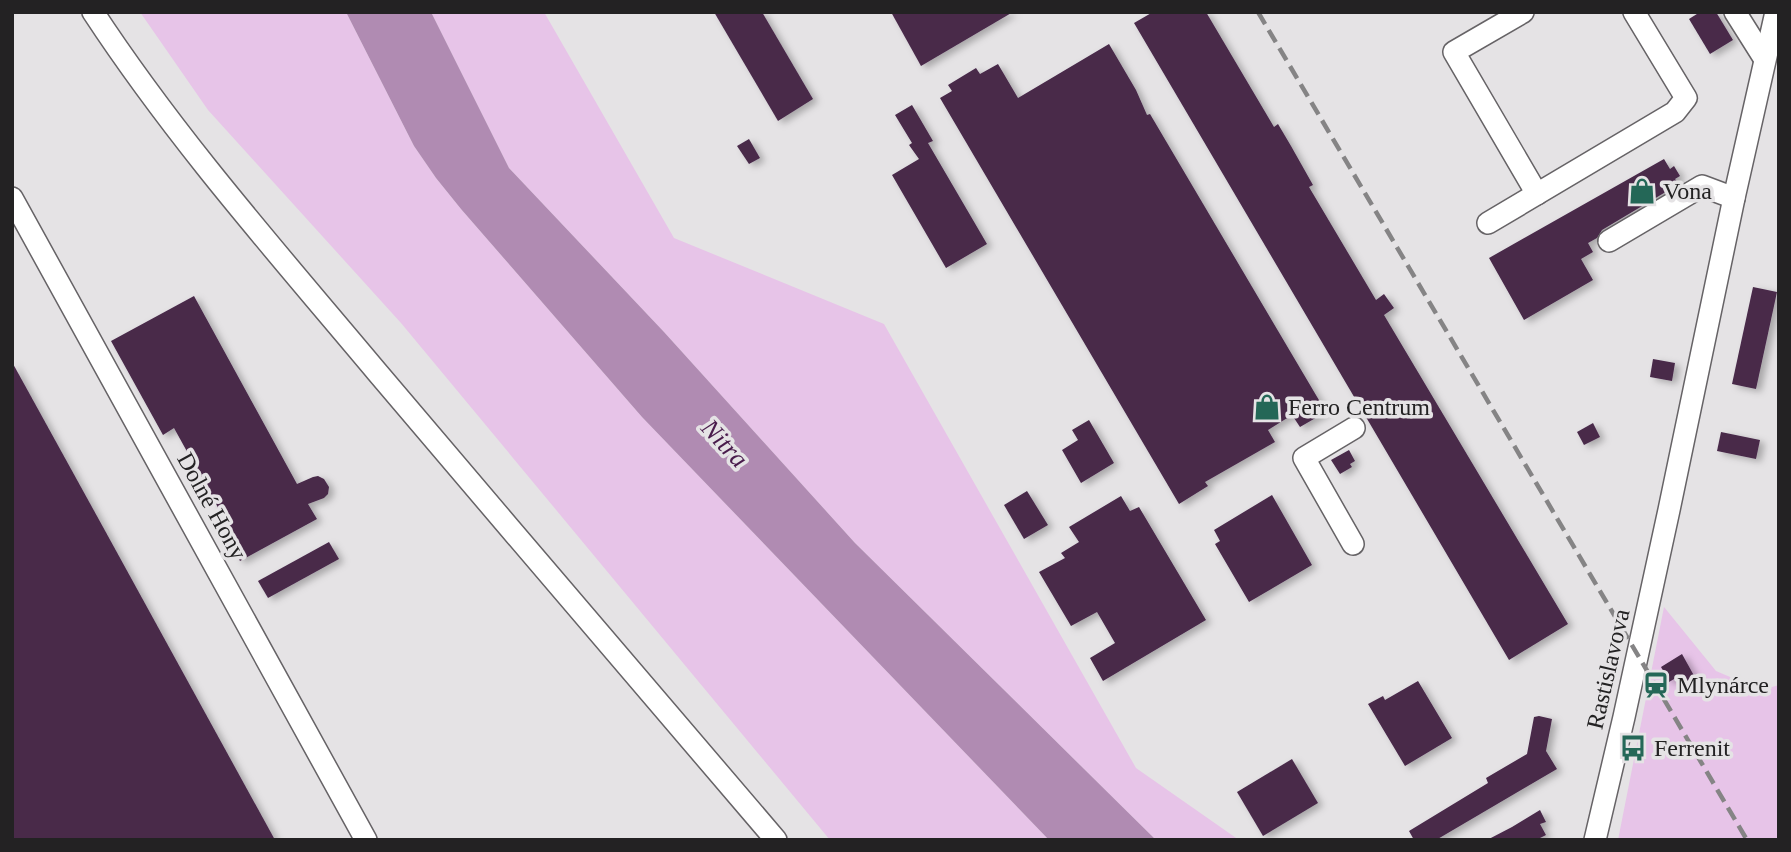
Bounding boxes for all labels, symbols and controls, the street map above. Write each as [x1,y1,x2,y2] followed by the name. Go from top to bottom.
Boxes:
[1627,176,1657,206] shop icon: Vona
[1663,178,1712,204] place label: Vona
[1252,392,1282,422] shop icon: Ferro Centrum
[1288,394,1430,420] place label: Ferro Centrum
[695,413,754,473] water label: Nitra
[172,448,252,564] street label: Dolné Hony
[1582,606,1635,732] street label: Rastislavova
[1641,670,1671,700] station icon: Mlynárce
[1677,672,1769,698] place label: Mlynárce
[1618,733,1648,763] bus stop icon: Ferrenit
[1654,735,1730,761] place label: Ferrenit

